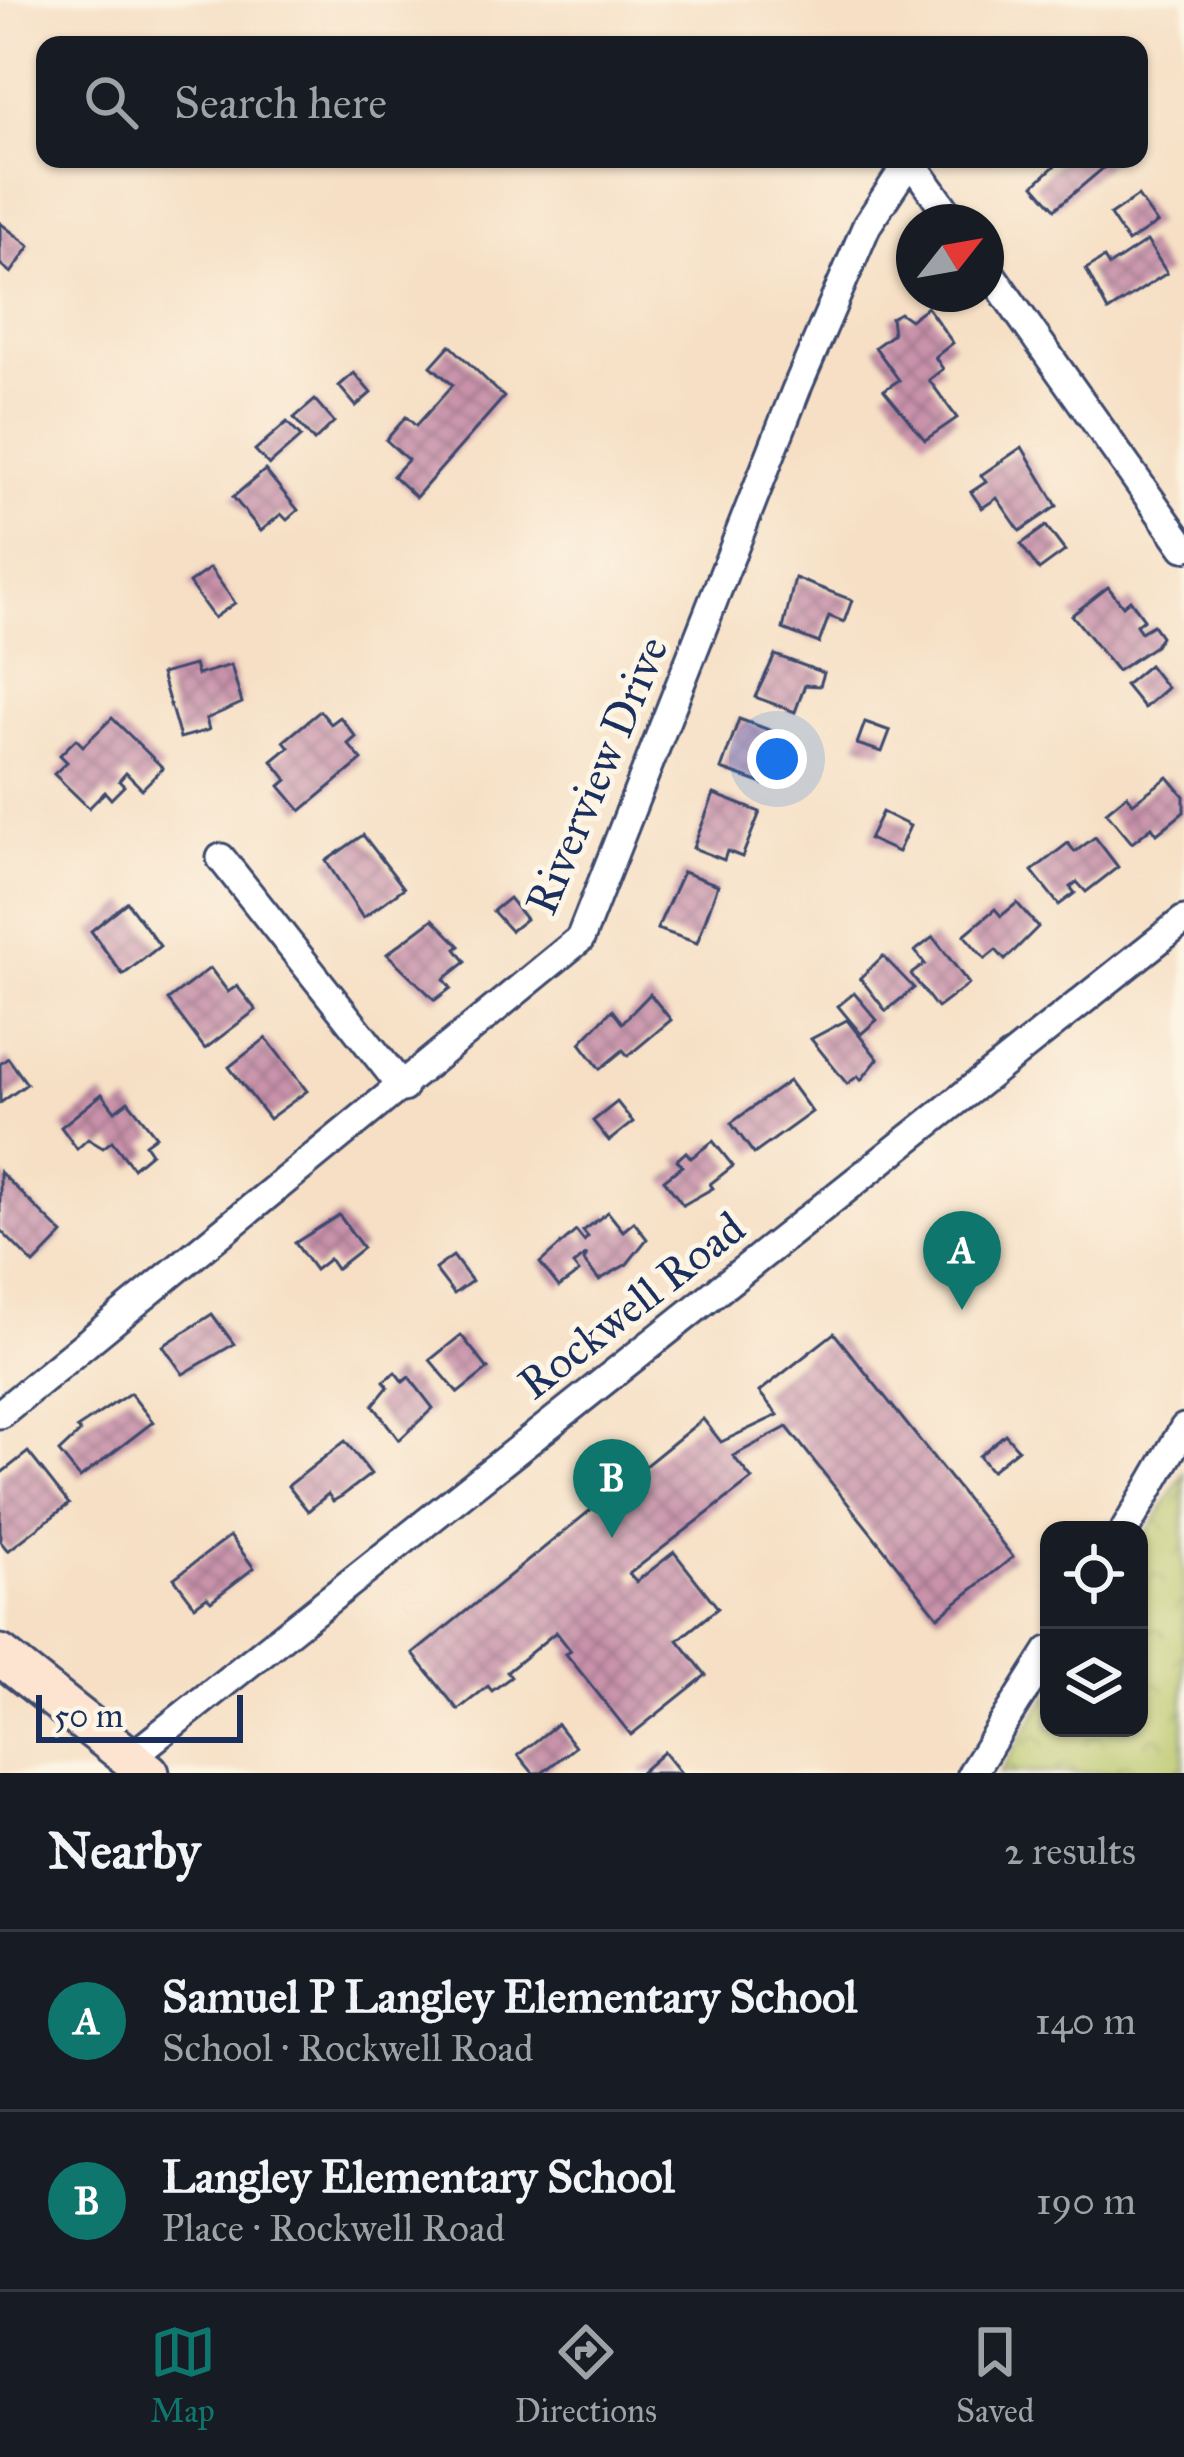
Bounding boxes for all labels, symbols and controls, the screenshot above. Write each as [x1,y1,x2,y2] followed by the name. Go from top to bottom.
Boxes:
[36,36,1148,168] search box
[78,69,144,135] icon: search
[174,75,387,130] text: Search here
[896,204,1004,312] north arrow
[513,628,680,922] street label: Riverview Drive
[747,729,807,789] your location
[507,1200,756,1411] street label: Rockwell Road
[923,1211,1001,1310] pin: A
[573,1439,651,1538] pin: B
[1040,1521,1148,1737] map controls
[1040,1521,1148,1629] button: locate
[1040,1629,1148,1737] button: layers
[36,1689,243,1742] scale bar
[54,1696,123,1736] text: 50 m
[48,1820,200,1882] text: Nearby
[1004,1827,1136,1875] text: 2 results
[162,1969,857,2024] text: Samuel P Langley Elementary School
[74,1997,100,2045] text: A
[1035,1997,1136,2045] text: 140 m
[162,2024,534,2072] text: School · Rockwell Road
[162,2149,675,2204] text: Langley Elementary School
[74,2177,100,2225] text: B
[1036,2177,1136,2225] text: 190 m
[162,2204,505,2252] text: Place · Rockwell Road
[150,2319,216,2431] tab: Map
[515,2319,657,2431] tab: Directions
[956,2319,1034,2431] tab: Saved

